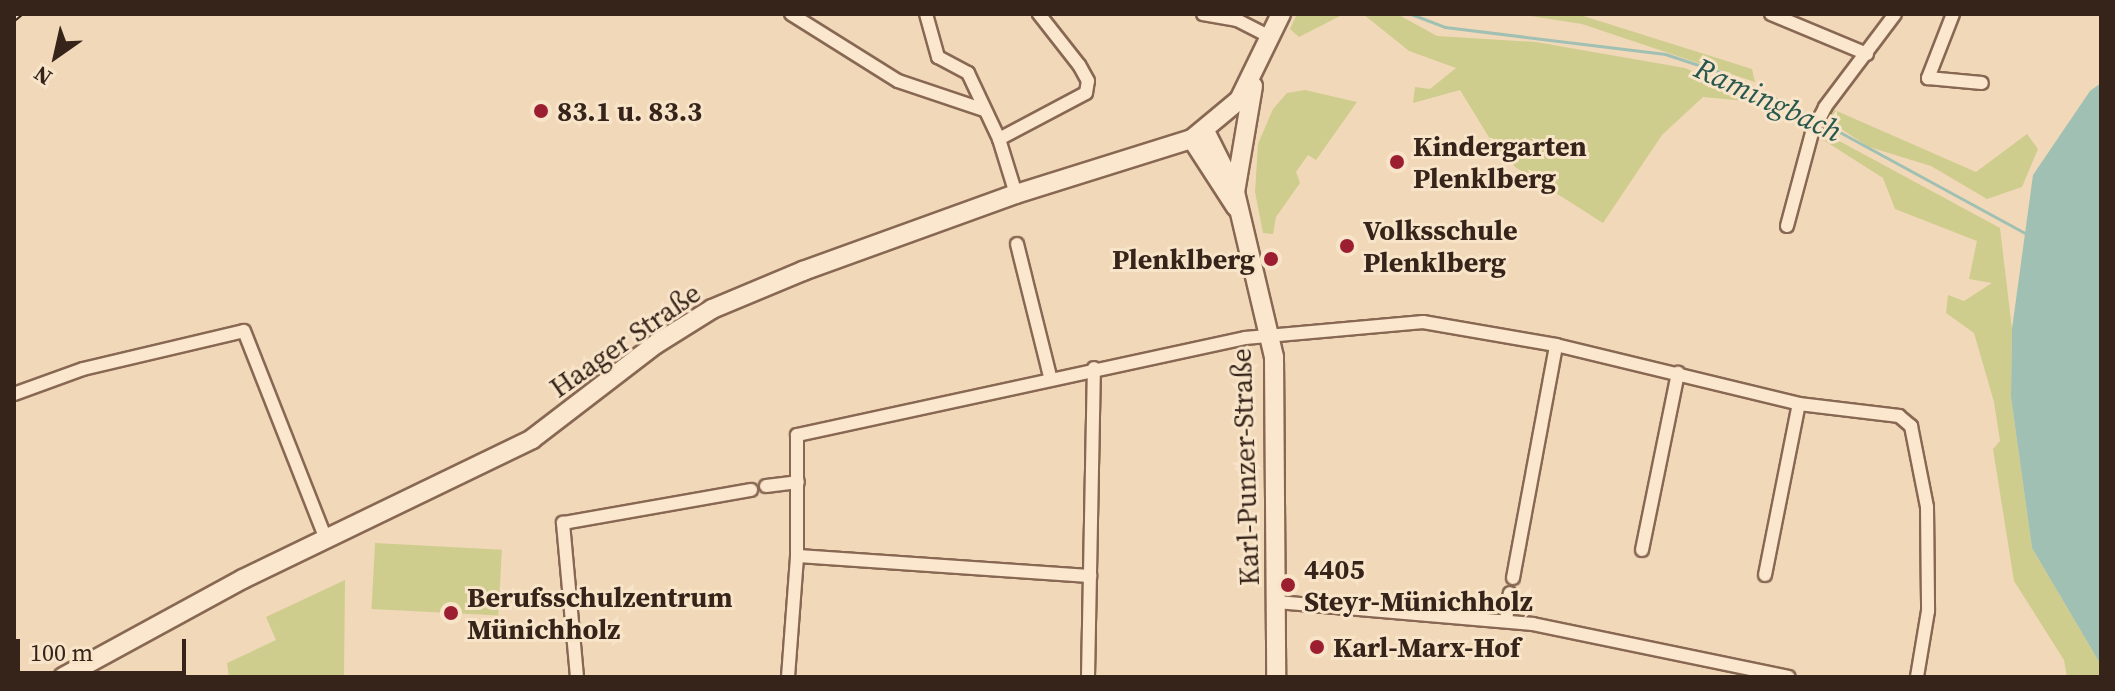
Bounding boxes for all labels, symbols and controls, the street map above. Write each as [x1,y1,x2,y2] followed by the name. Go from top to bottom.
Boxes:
[16,16,96,96] north arrow
[1689,50,1847,150] water label: Ramingbach
[28,59,58,93] text: N
[557,94,702,128] place label: 83.1 u. 83.3
[532,102,550,120] marker: 83.1 u. 83.3
[1413,129,1587,195] place label: Kindergarten Plenklberg
[1388,153,1406,171] marker: Kindergarten Plenklberg
[1363,213,1518,279] place label: Volksschule Plenklberg
[1338,237,1356,255] marker: Volksschule Plenklberg
[1112,242,1255,276] place label: Plenklberg
[1262,250,1280,268] marker: Plenklberg
[543,276,707,404] street label: Haager Straße
[1224,348,1266,586] street label: Karl-Punzer-Straße
[1304,552,1533,618] place label: 4405 Steyr-Münichholz
[1279,576,1297,594] marker: 4405 Steyr-Münichholz
[467,580,733,646] place label: Berufsschulzentrum Münichholz
[442,604,460,622] marker: Berufsschulzentrum Münichholz
[20,623,190,673] scale bar
[1333,630,1520,664] place label: Karl-Marx-Hof
[30,636,93,669] text: 100 m
[1308,638,1326,656] marker: Karl-Marx-Hof

